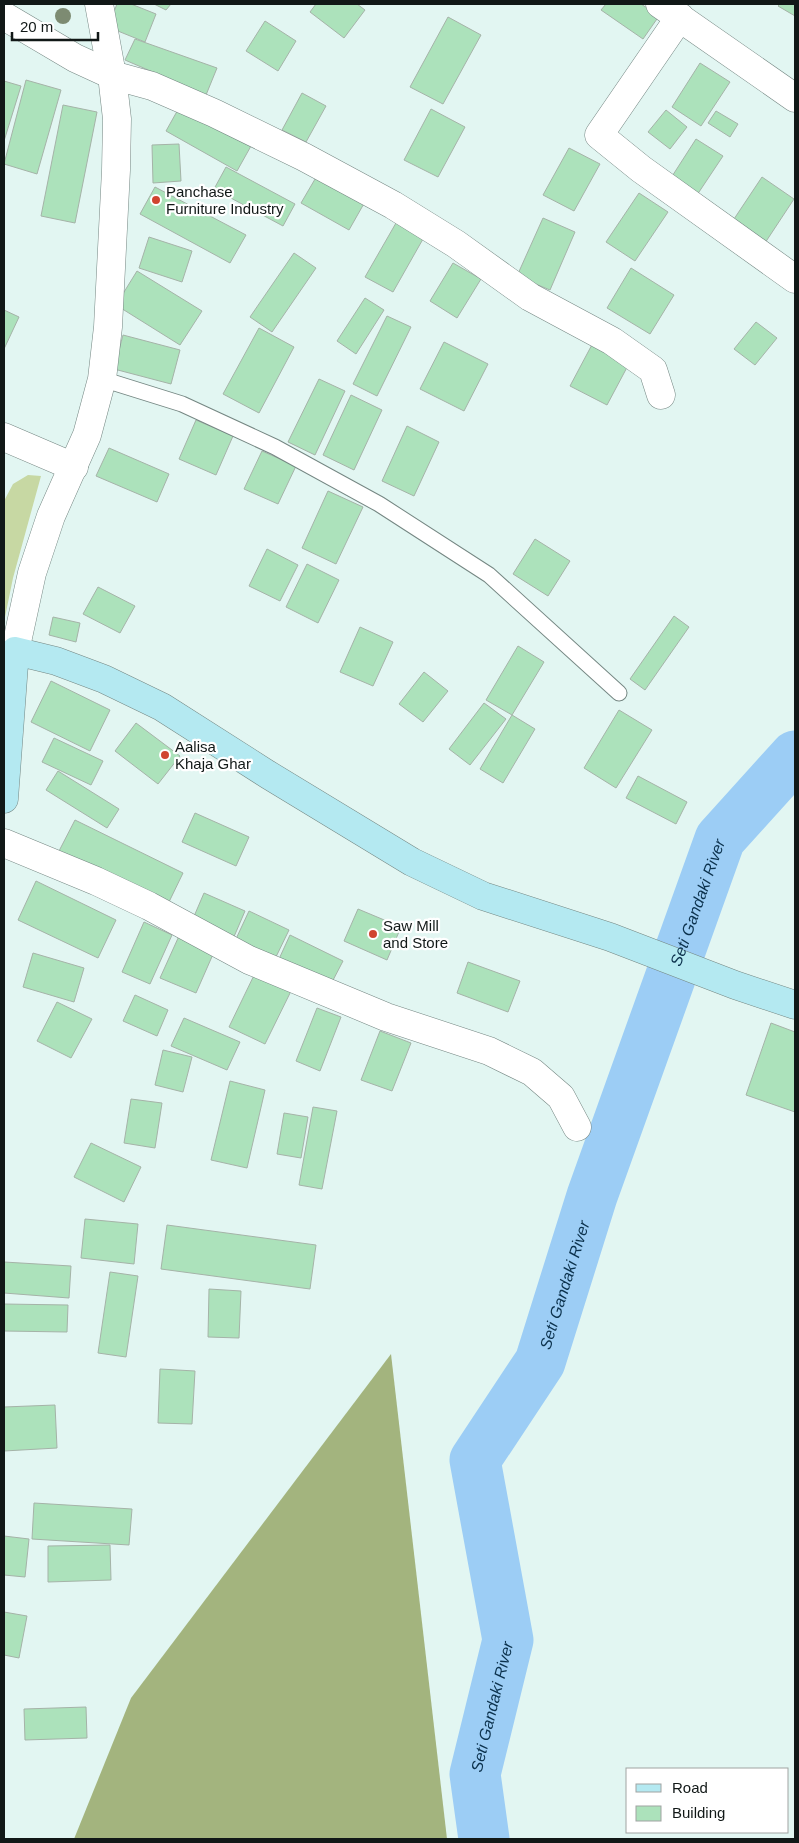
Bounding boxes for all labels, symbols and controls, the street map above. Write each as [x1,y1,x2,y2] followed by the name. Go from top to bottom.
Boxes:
[12,10,99,42] scale bar
[20,18,53,35] text: 20 m
[166,183,284,217] place label: Panchase Furniture Industry
[150,194,162,206] marker: Panchase Furniture Industry
[175,738,251,772] place label: Aalisa Khaja Ghar
[159,749,171,761] marker: Aalisa Khaja Ghar
[667,836,728,968] water label: Seti Gandaki River
[383,917,448,951] place label: Saw Mill and Store
[367,928,379,940] marker: Saw Mill and Store
[536,1218,592,1351] water label: Seti Gandaki River
[467,1639,516,1773] water label: Seti Gandaki River
[626,1768,789,1833] legend
[672,1779,708,1796] text: Road
[672,1804,725,1821] text: Building

